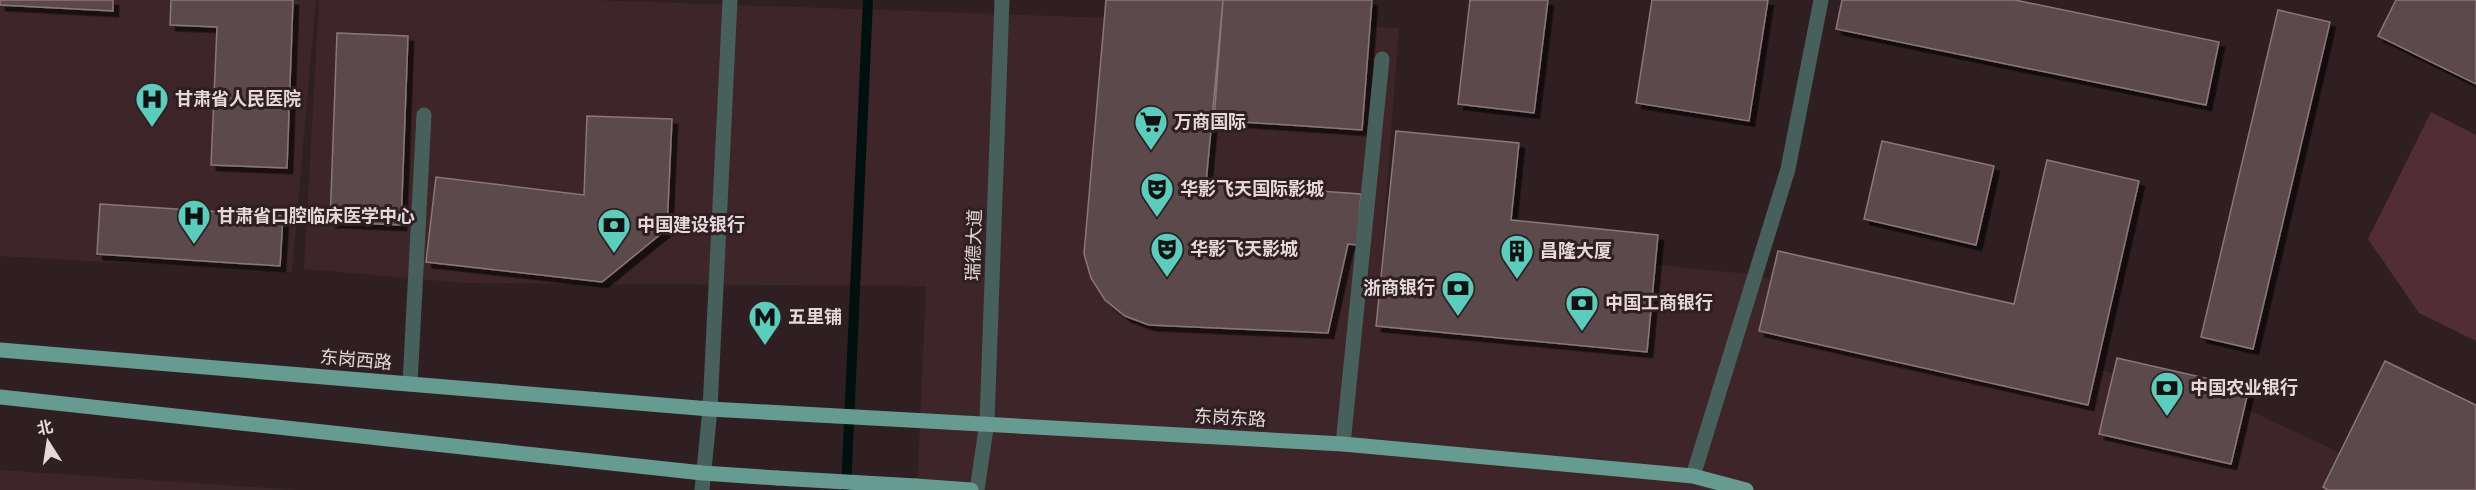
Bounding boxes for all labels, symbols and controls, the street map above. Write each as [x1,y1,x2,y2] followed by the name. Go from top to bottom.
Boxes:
[134,81,170,128] hospital icon: 甘肃省人民医院
[175,84,301,110] place label: 甘肃省人民医院
[1133,104,1169,151] supermarket icon: 万商国际
[1174,107,1246,133] place label: 万商国际
[1139,171,1175,218] theatre icon: 华影飞天国际影城
[1180,174,1324,200] place label: 华影飞天国际影城
[176,198,212,245] hospital icon: 甘肃省口腔临床医学中心
[217,201,415,227] place label: 甘肃省口腔临床医学中心
[596,207,632,254] bank icon: 中国建设银行
[958,208,986,281] street label: 瑞德大道
[637,210,745,236] place label: 中国建设银行
[1149,231,1185,278] theatre icon: 华影飞天影城
[1499,233,1535,280] building icon: 昌隆大厦
[1190,234,1298,260] place label: 华影飞天影城
[1540,236,1612,262] place label: 昌隆大厦
[1440,270,1476,317] bank icon: 浙商银行
[1363,273,1435,299] place label: 浙商银行
[1564,285,1600,332] bank icon: 中国工商银行
[1605,288,1713,314] place label: 中国工商银行
[747,299,783,346] metro station icon: 五里铺
[788,302,842,328] place label: 五里铺
[319,342,393,374] street label: 东岗西路
[2149,370,2185,417] bank icon: 中国农业银行
[2190,373,2298,399] place label: 中国农业银行
[1193,401,1267,431] street label: 东岗东路
[18,412,78,472] north arrow
[34,413,55,440] text: 北

